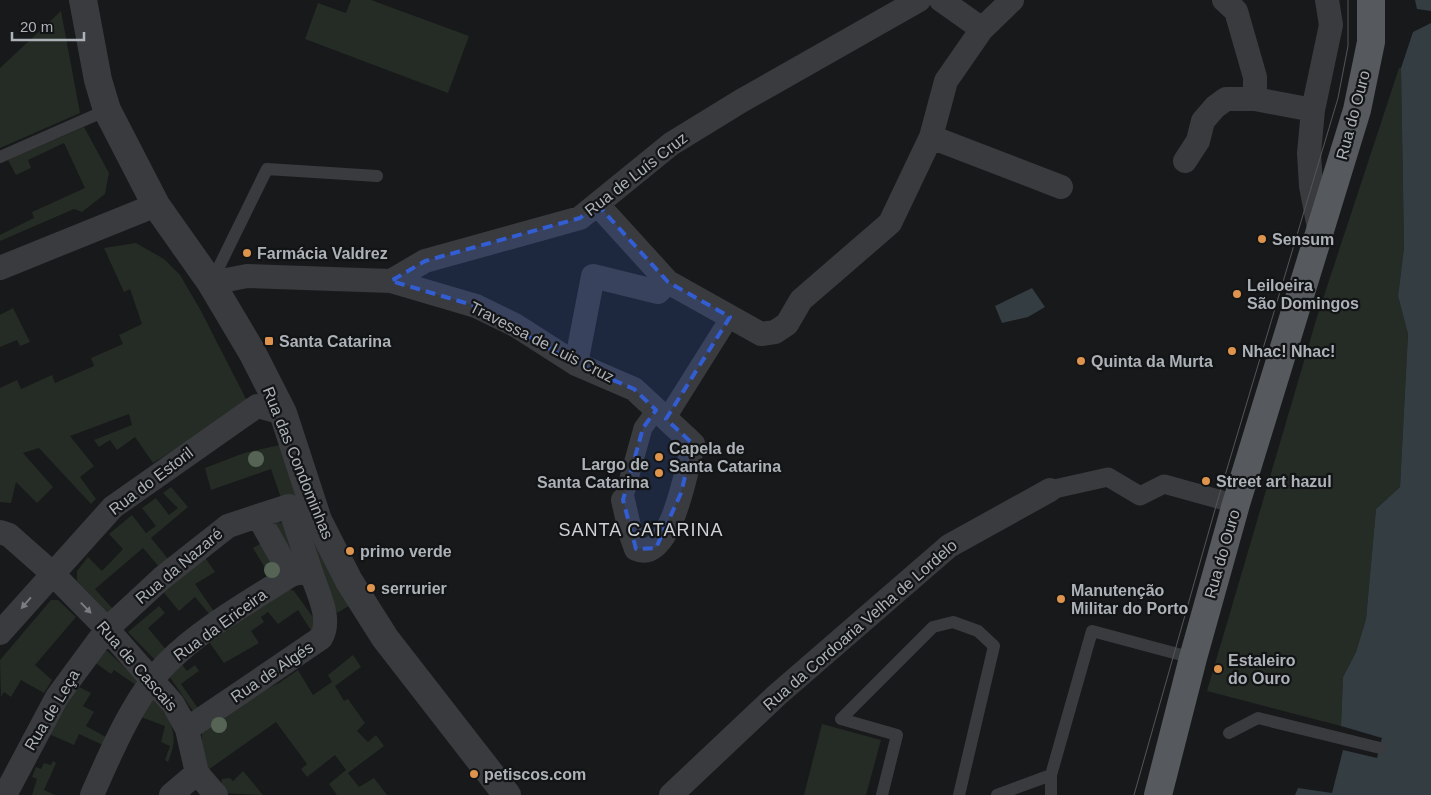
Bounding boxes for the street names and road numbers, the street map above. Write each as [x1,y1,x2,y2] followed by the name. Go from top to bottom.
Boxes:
[1333,68,1373,161] street label: Rua do Ouro
[582,129,690,219] street label: Rua de Luís Cruz
[467,298,617,386] street label: Travessa de Luis Cruz
[260,384,336,542] street label: Rua das Condominhas
[106,444,196,518] street label: Rua do Estoril
[1201,508,1243,600] street label: Rua do Ouro
[132,525,226,607] street label: Rua da Nazaré
[760,536,960,714] street label: Rua da Cordoaria Velha de Lordelo
[170,586,270,664] street label: Rua da Ericeira
[94,618,180,714] street label: Rua de Cascais
[228,638,316,706] street label: Rua de Algés
[21,667,83,753] street label: Rua de Leça

